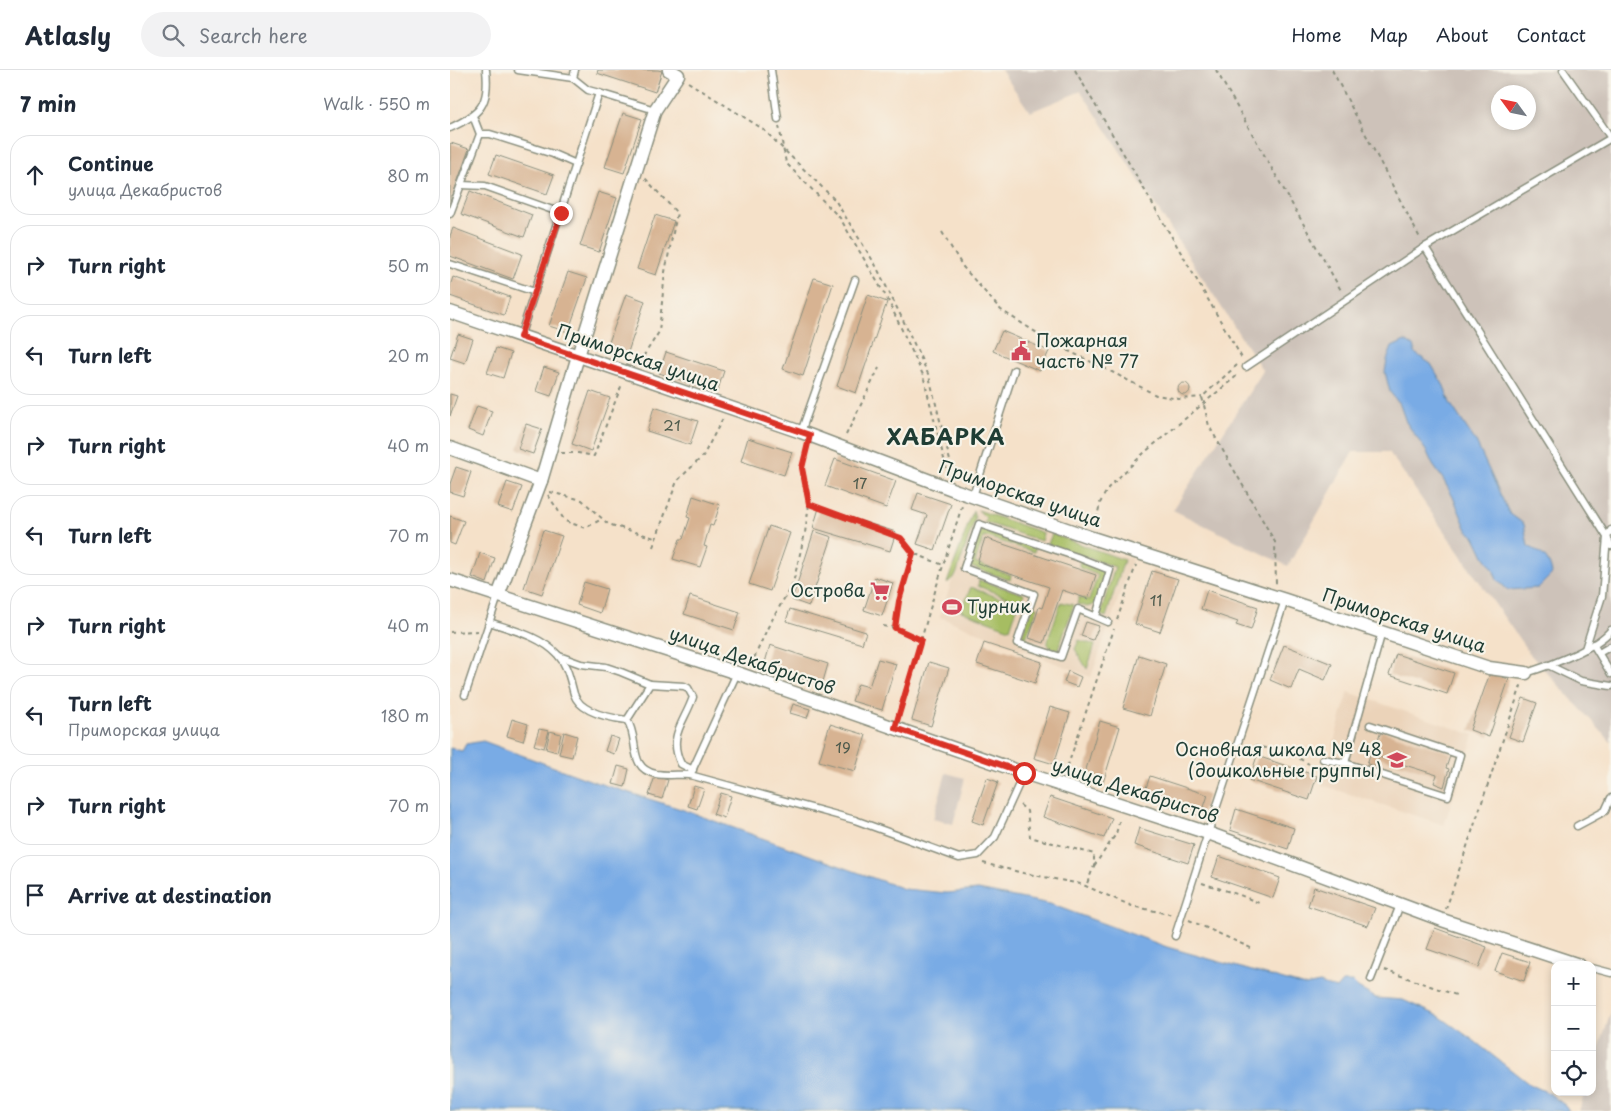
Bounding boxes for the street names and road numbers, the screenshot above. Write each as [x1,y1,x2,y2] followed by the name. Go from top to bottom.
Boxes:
[553,316,724,397] street label: Приморская улица
[935,452,1106,533] street label: Приморская улица
[1319,580,1490,659] street label: Приморская улица
[666,619,839,701] street label: улица Декабристов
[1049,750,1222,829] street label: улица Декабристов

